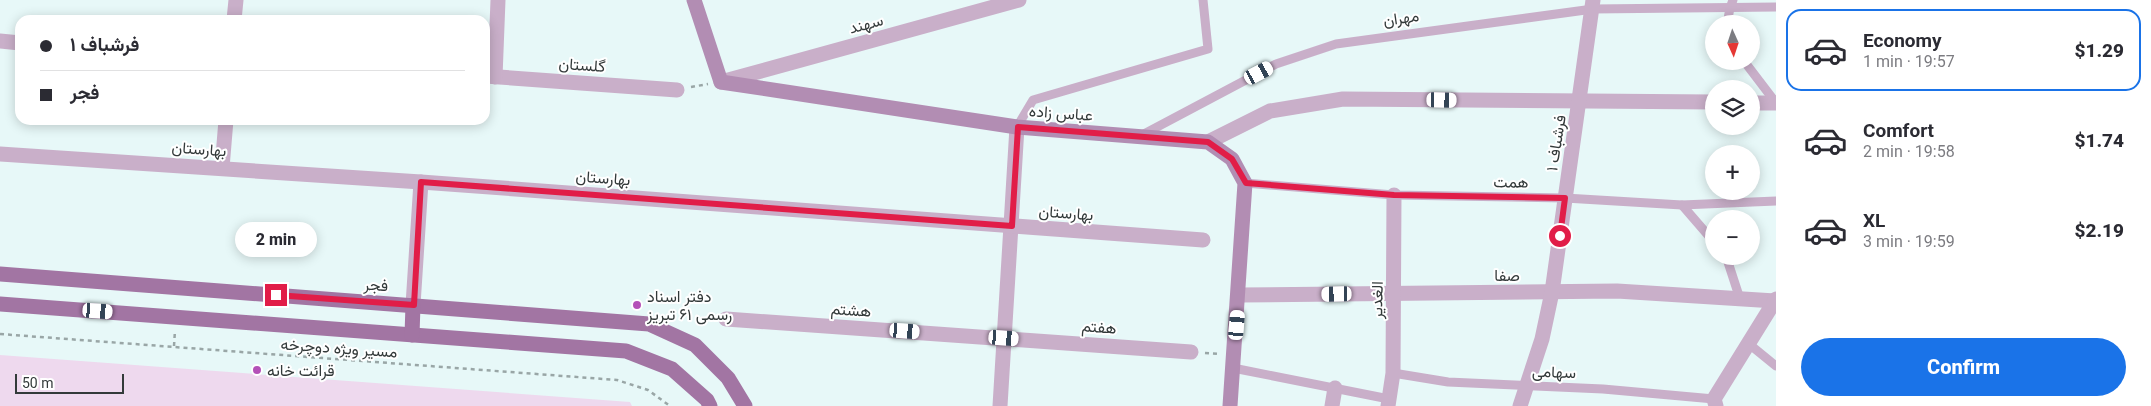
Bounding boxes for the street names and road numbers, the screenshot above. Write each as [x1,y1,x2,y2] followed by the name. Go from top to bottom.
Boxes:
[1382,6,1420,31] street label: مهران
[847,10,885,39] street label: سهند
[558,54,606,76] street label: گلستان
[1028,101,1094,126] street label: عباس زاده
[1542,113,1571,173] street label: فرشباف ۱
[171,138,227,161] street label: بهارستان
[575,167,631,190] street label: بهارستان
[1493,172,1529,192] street label: همت
[1038,202,1094,225] street label: بهارستان
[1494,266,1520,285] street label: صفا
[362,275,389,296] street label: فجر
[1367,281,1388,320] street label: الغدیر
[830,299,872,322] street label: هشتم
[1081,316,1117,339] street label: هفتم
[280,334,398,364] street label: مسیر ویژه دوچرخه
[1532,362,1576,383] street label: سهامی

